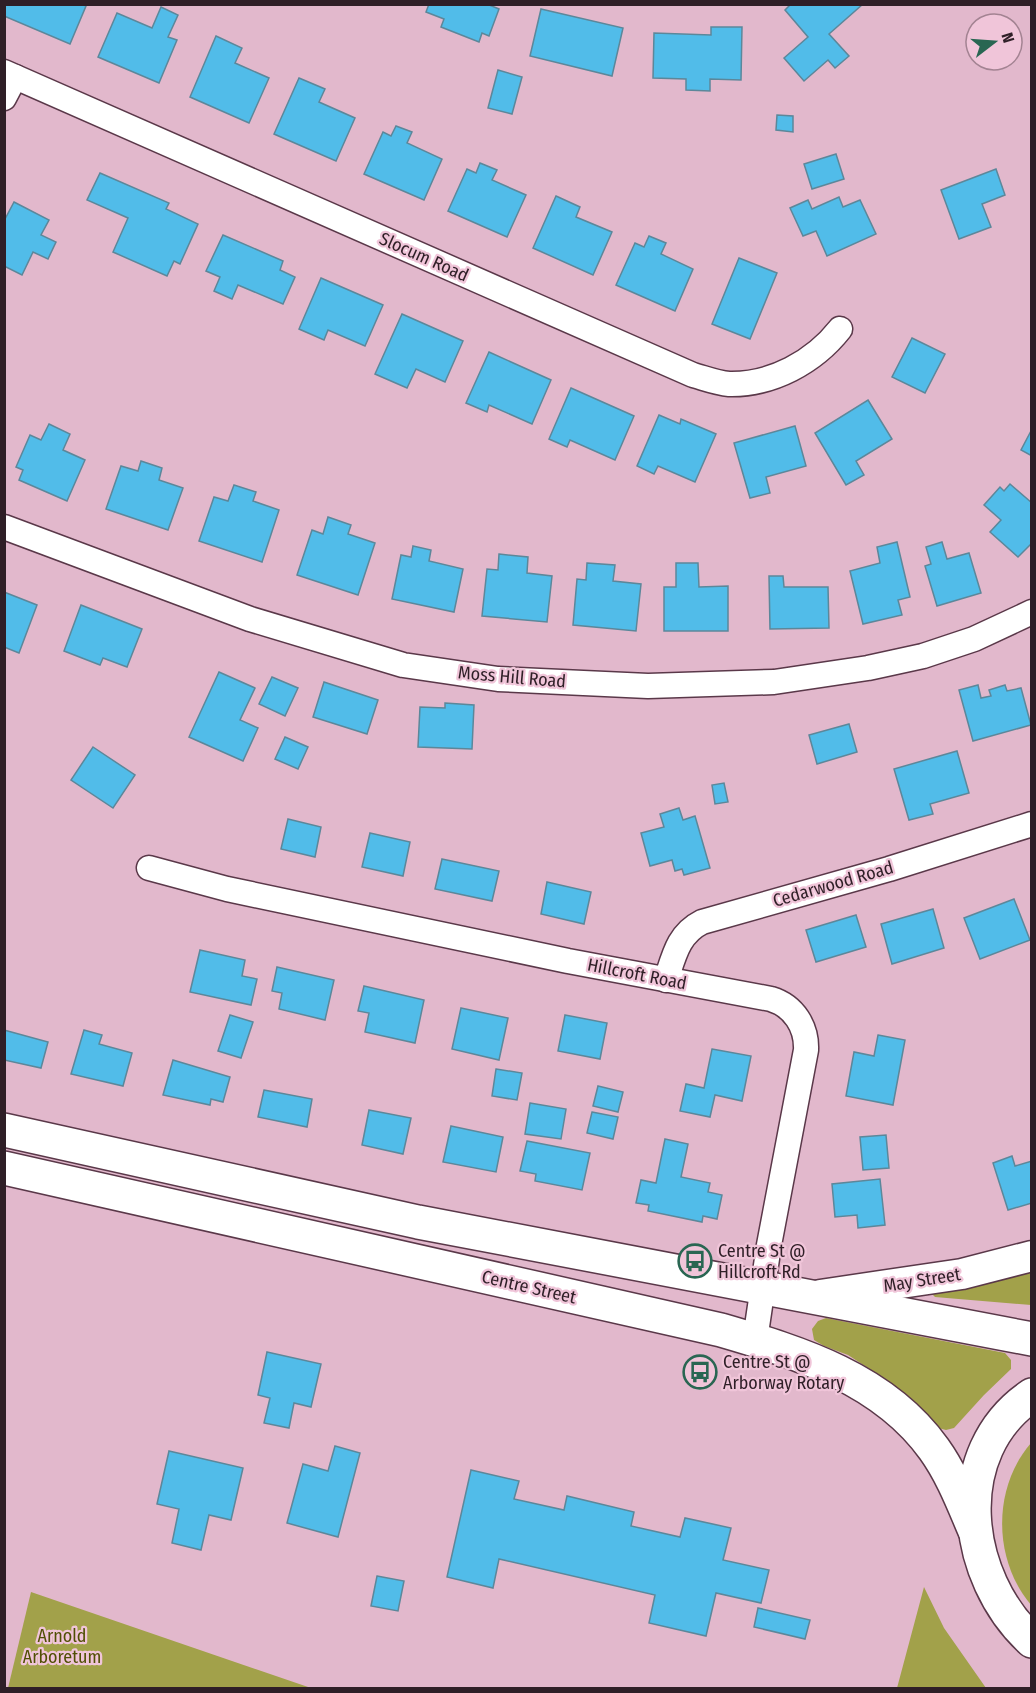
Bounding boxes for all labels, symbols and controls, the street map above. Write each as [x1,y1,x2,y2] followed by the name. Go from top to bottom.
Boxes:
[964,12,1024,72] north arrow
[997,30,1018,45] text: N
[376,228,472,286] street label: Slocum Road
[457,661,567,693] street label: Moss Hill Road
[770,856,896,912] street label: Cedarwood Road
[585,954,689,994] street label: Hillcroft Road
[718,1240,806,1283] place label: Centre St @ Hillcroft Rd
[677,1243,713,1279] bus stop icon: Centre St @ Hillcroft Rd
[882,1263,962,1297] street label: May Street
[480,1265,578,1309] street label: Centre Street
[723,1351,844,1394] place label: Centre St @ Arborway Rotary
[682,1354,718,1390] bus stop icon: Centre St @ Arborway Rotary
[23,1625,101,1668] park label: Arnold Arboretum

